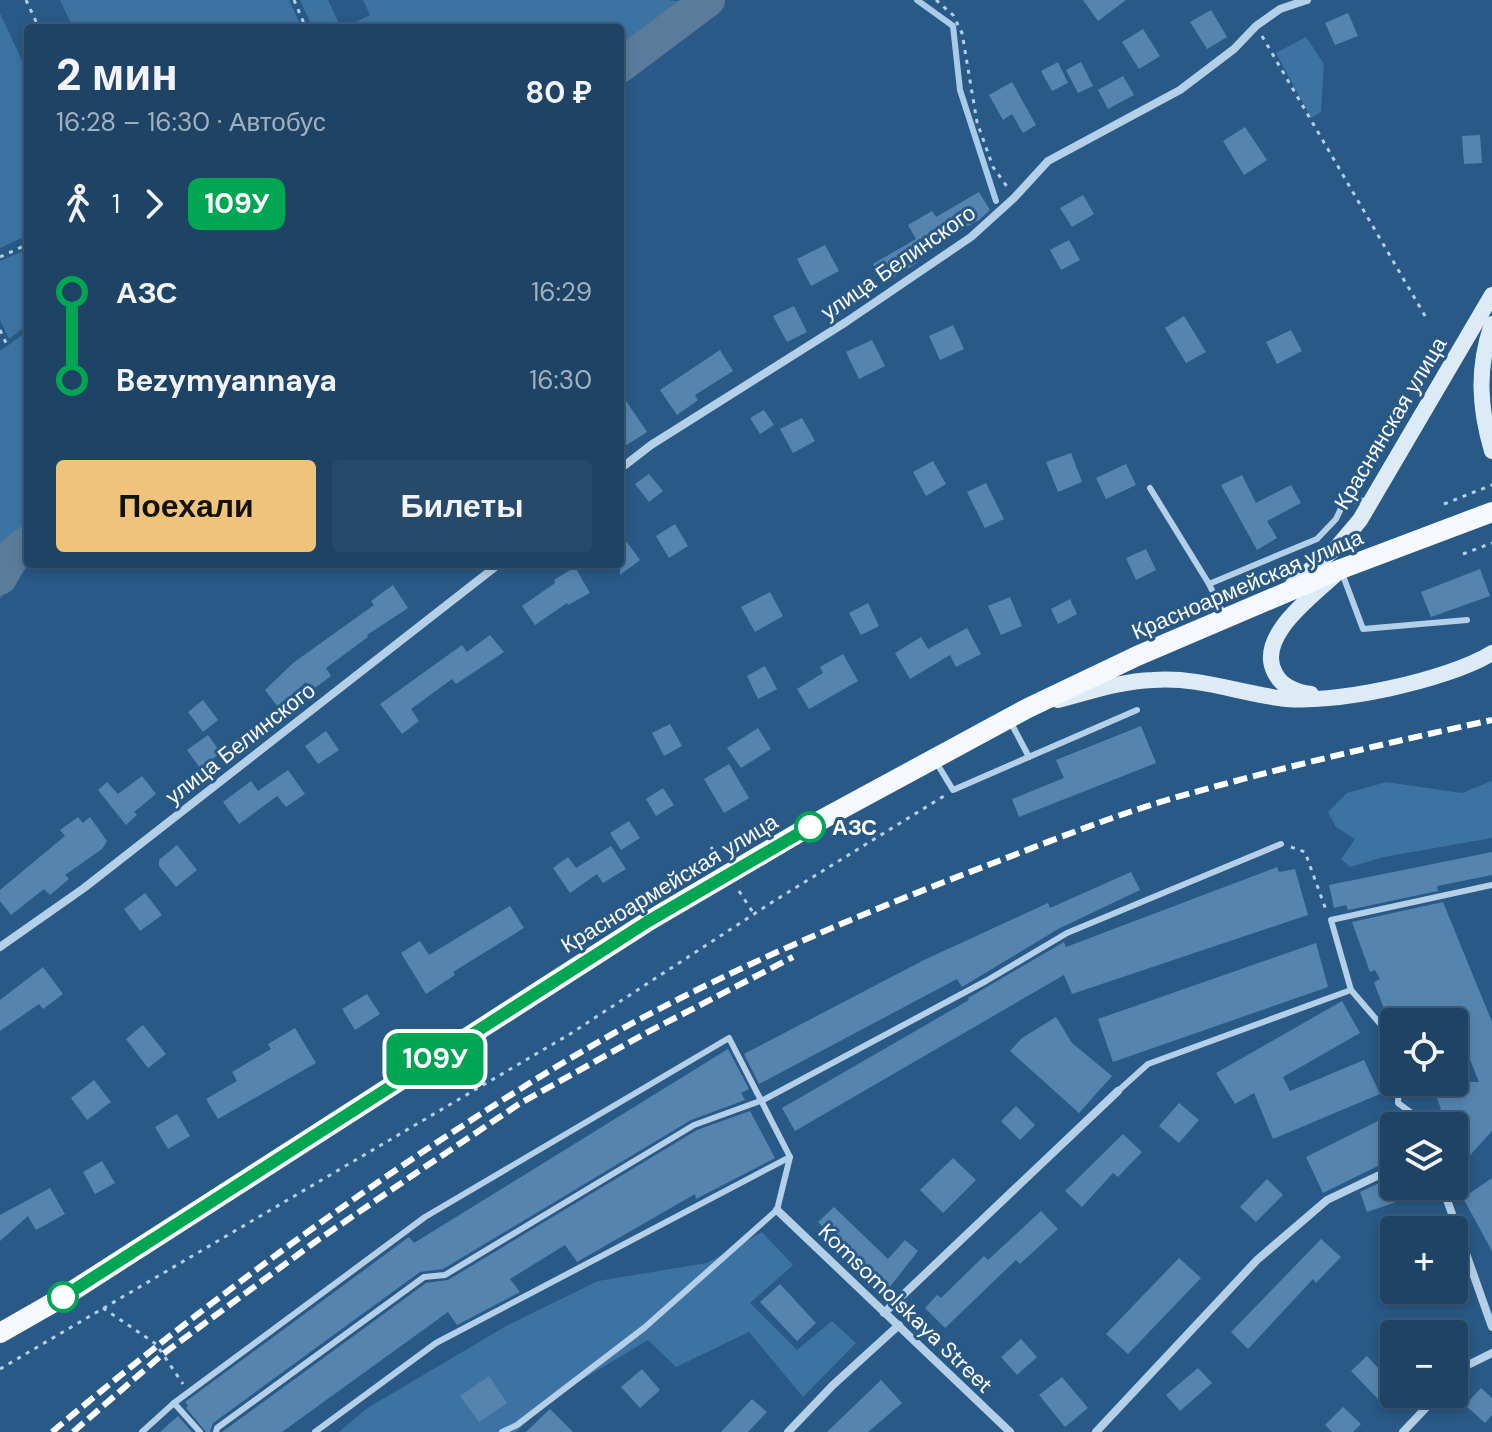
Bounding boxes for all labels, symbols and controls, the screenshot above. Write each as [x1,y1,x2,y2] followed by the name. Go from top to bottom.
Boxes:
[56,46,178,104] text: 2 мин
[525,73,592,112] text: 80 ₽
[56,105,326,139] text: 16:28 – 16:30 · Автобус
[56,182,100,226] icon: walk
[132,182,176,226] icon: forward
[204,185,269,222] text: 109У
[112,187,120,221] text: 1
[815,198,981,327] street label: улица Белинского
[116,273,177,312] text: АЗС
[531,275,592,309] text: 16:29
[1328,331,1454,515] street label: Краснянская улица
[116,361,337,400] text: Bezymyannaya
[529,363,592,397] text: 16:30
[56,460,316,552] button: Поехали
[332,460,592,552] button: Билеты
[1127,522,1368,646] street label: Красноармейская улица
[159,676,321,811] street label: улица Белинского
[555,807,784,960] street label: Красноармейская улица
[795,812,825,842] marker: АЗС
[832,813,877,842] place label: АЗС
[1380,1008,1468,1408] map controls
[1380,1008,1468,1096] button: locate
[379,1033,491,1085] line badge: 109У
[402,1040,468,1077] text: 109У
[1380,1112,1468,1200] button: layers
[1380,1216,1468,1304] button: +
[812,1217,999,1399] street label: Komsomolskaya Street
[48,1282,78,1312] unlabelled marker
[1380,1320,1468,1408] button: −

